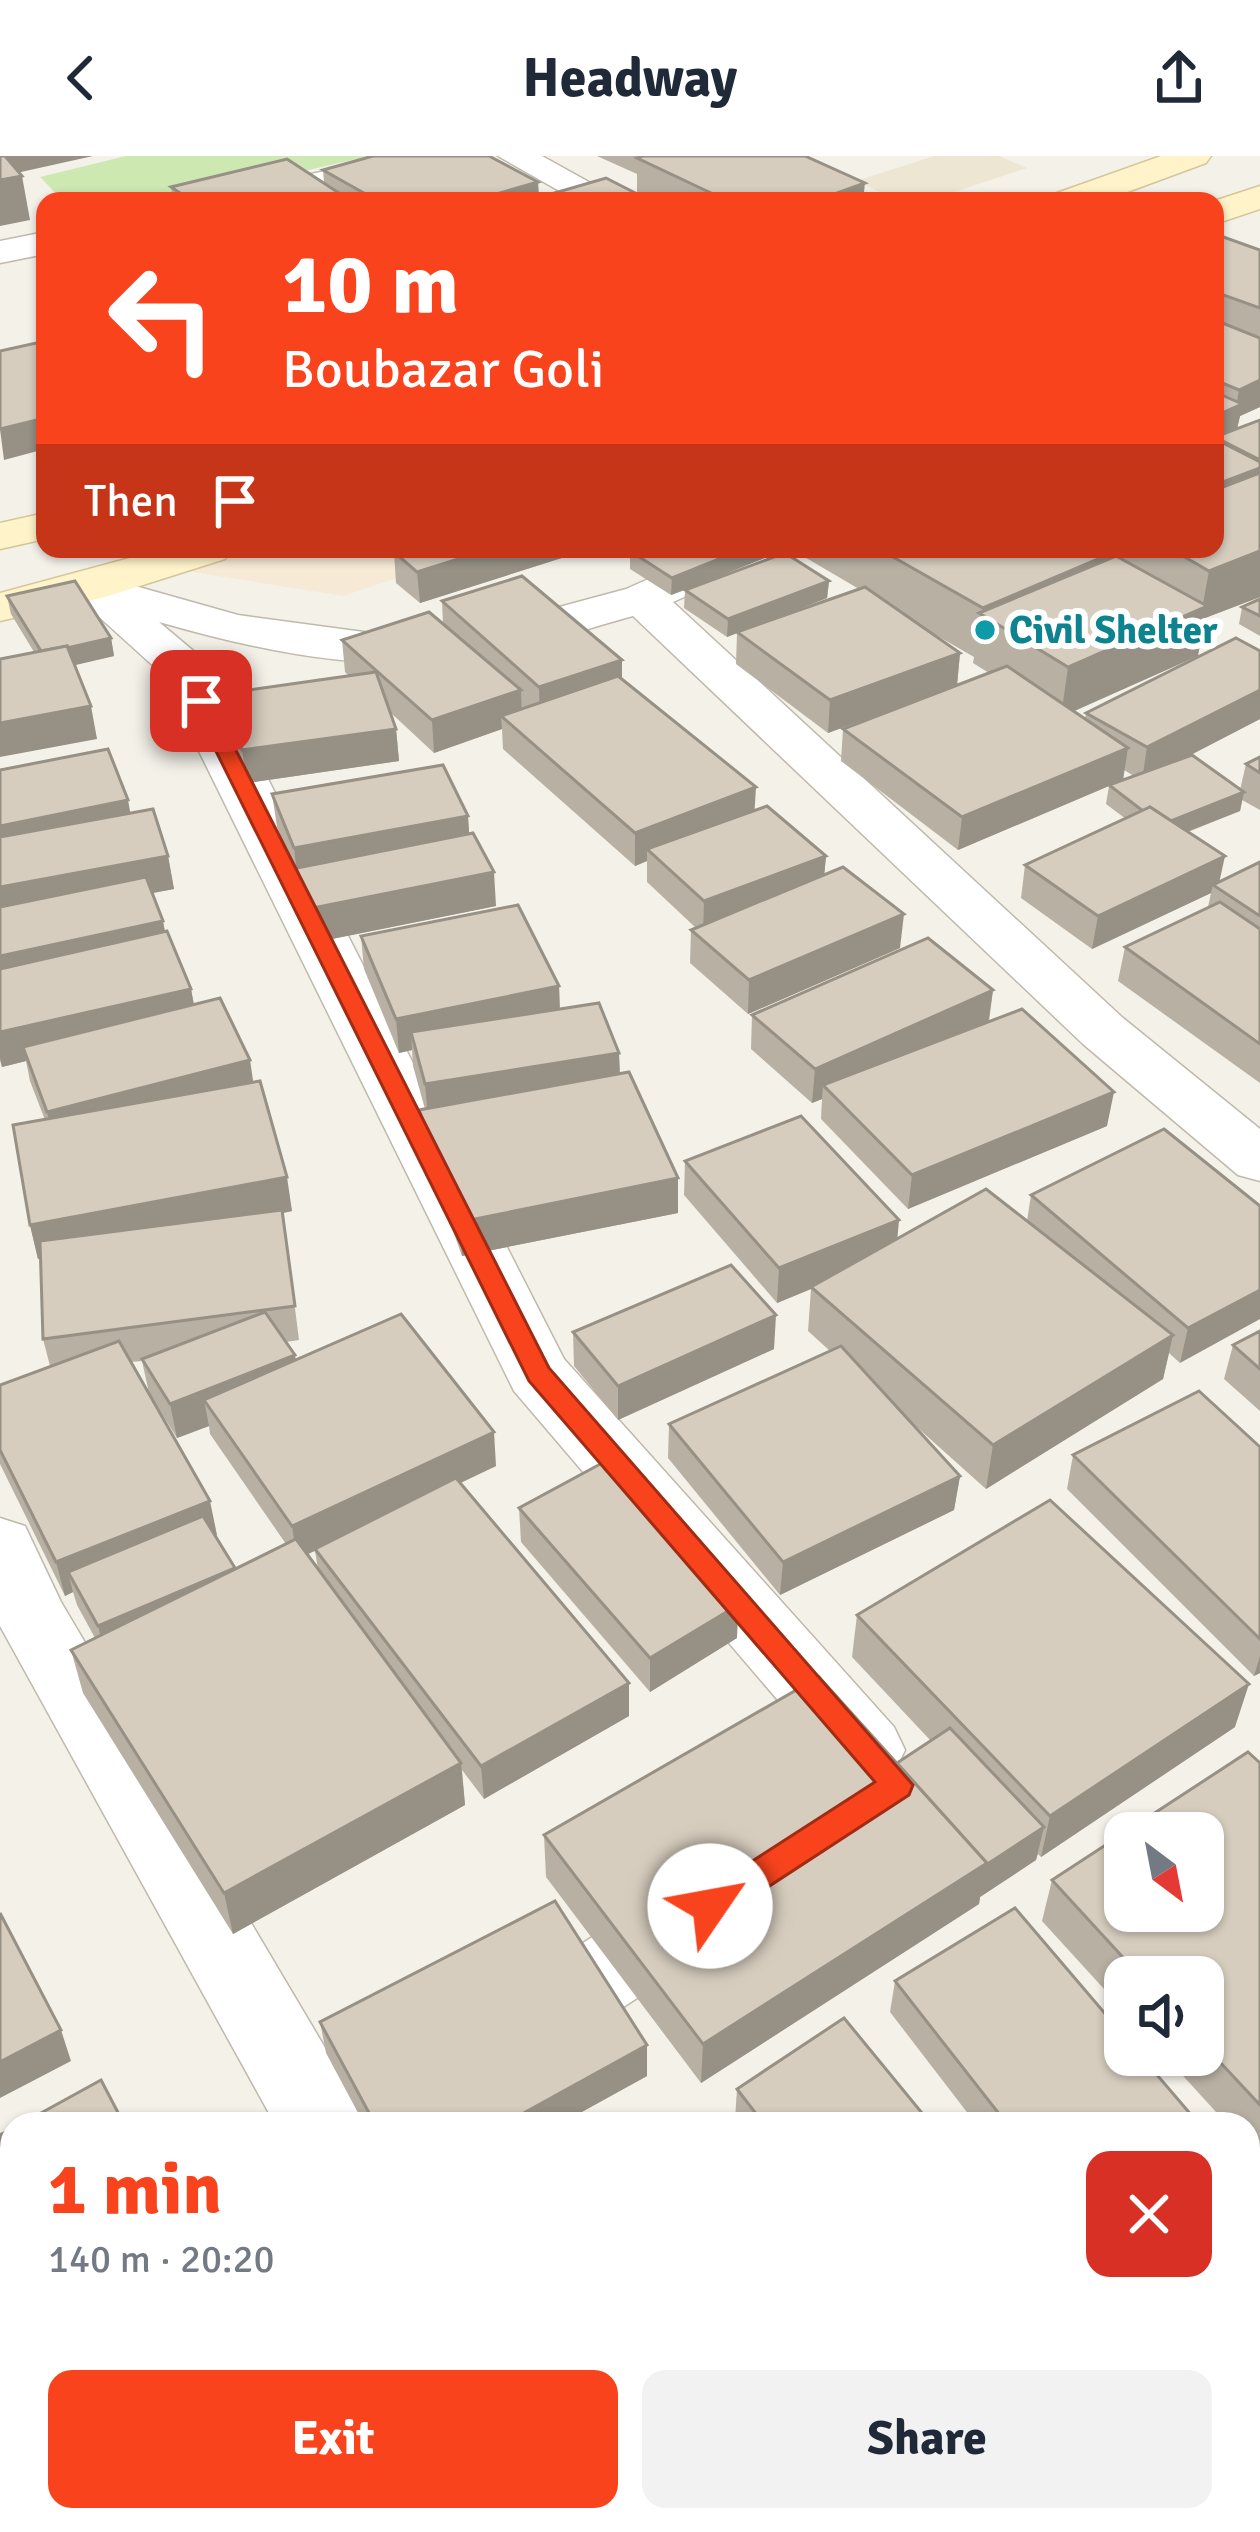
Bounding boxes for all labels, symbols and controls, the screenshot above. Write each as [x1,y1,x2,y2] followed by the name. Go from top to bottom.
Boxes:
[48,45,114,111] icon: back
[523,45,737,112] text: Headway
[1146,45,1212,111] icon: share
[282,233,459,337] text: 10 m
[84,240,240,396] icon: left
[282,336,604,403] text: Boubazar Goli
[202,468,268,534] icon: arrive
[84,474,178,529] text: Then
[1009,606,1218,654] place label: Civil Shelter
[972,617,998,643] marker: Civil Shelter
[150,650,252,752] pin
[168,668,234,734] icon: arrive
[1104,1812,1224,1932] north arrow
[1104,1812,1224,2076] map controls
[647,1843,773,1969] position arrow
[1104,1956,1224,2076] button: sound
[48,2145,222,2234] text: 1 min
[1086,2151,1212,2277] button: close
[48,2235,275,2283] text: 140 m · 20:20
[48,2370,618,2508] button: Exit
[642,2370,1212,2508] button: Share

